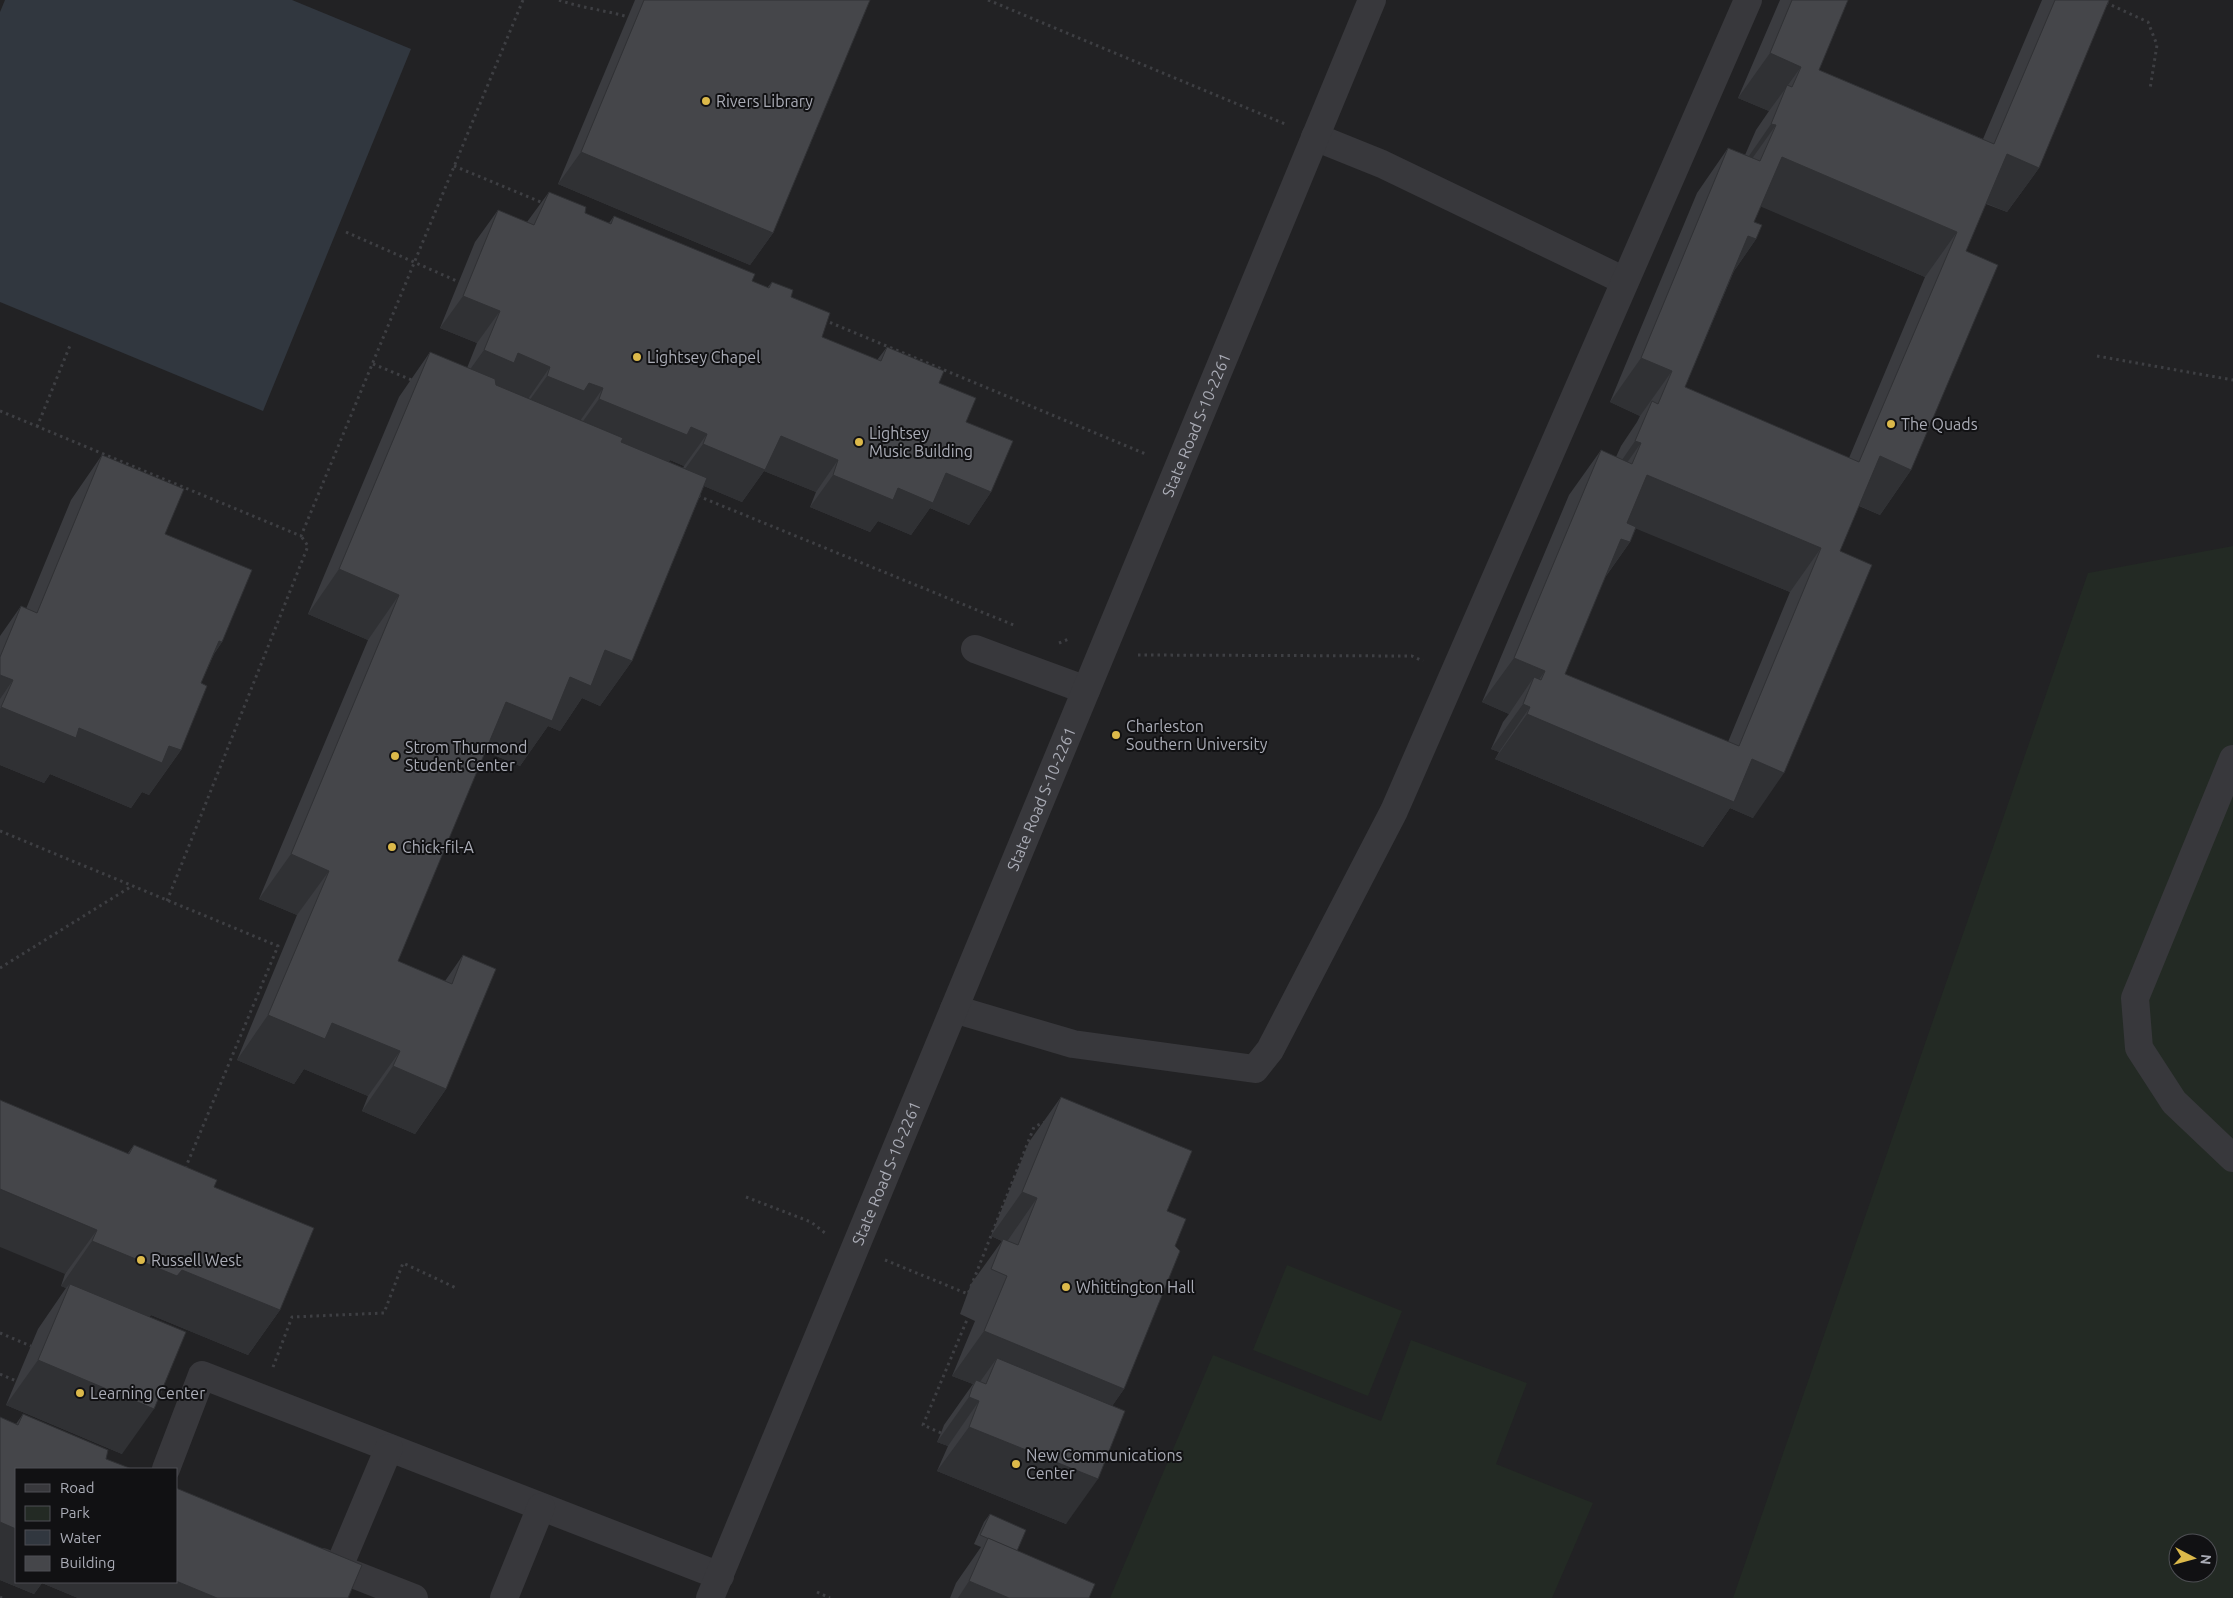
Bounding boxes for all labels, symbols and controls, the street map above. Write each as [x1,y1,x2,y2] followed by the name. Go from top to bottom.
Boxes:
[716,92,813,110] place label: Rivers Library
[700,95,712,107] marker: Rivers Library
[647,348,760,366] place label: Lightsey Chapel
[1158,350,1234,499] street label: State Road S-10-2261
[631,351,643,363] marker: Lightsey Chapel
[1901,415,1978,433] place label: The Quads
[1885,418,1897,430] marker: The Quads
[869,424,973,460] place label: Lightsey Music Building
[853,436,865,448] marker: Lightsey Music Building
[1126,717,1268,753] place label: Charleston Southern University
[1003,724,1079,874] street label: State Road S-10-2261
[1110,729,1122,741] marker: Charleston Southern University
[405,738,527,774] place label: Strom Thurmond Student Center
[389,750,401,762] marker: Strom Thurmond Student Center
[402,838,475,856] place label: Chick-fil-A
[386,841,398,853] marker: Chick-fil-A
[848,1098,924,1248] street label: State Road S-10-2261
[151,1251,242,1269] place label: Russell West
[135,1254,147,1266] marker: Russell West
[1076,1278,1195,1296] place label: Whittington Hall
[1060,1281,1072,1293] marker: Whittington Hall
[90,1384,205,1402] place label: Learning Center
[74,1387,86,1399] marker: Learning Center
[1026,1446,1183,1482] place label: New Communications Center
[1010,1458,1022,1470] marker: New Communications Center
[15,1468,178,1583] legend
[60,1479,95,1496] text: Road
[60,1504,90,1521] text: Park
[60,1529,101,1546] text: Water
[2168,1533,2218,1583] north arrow
[2197,1553,2214,1565] text: N
[60,1554,115,1571] text: Building

